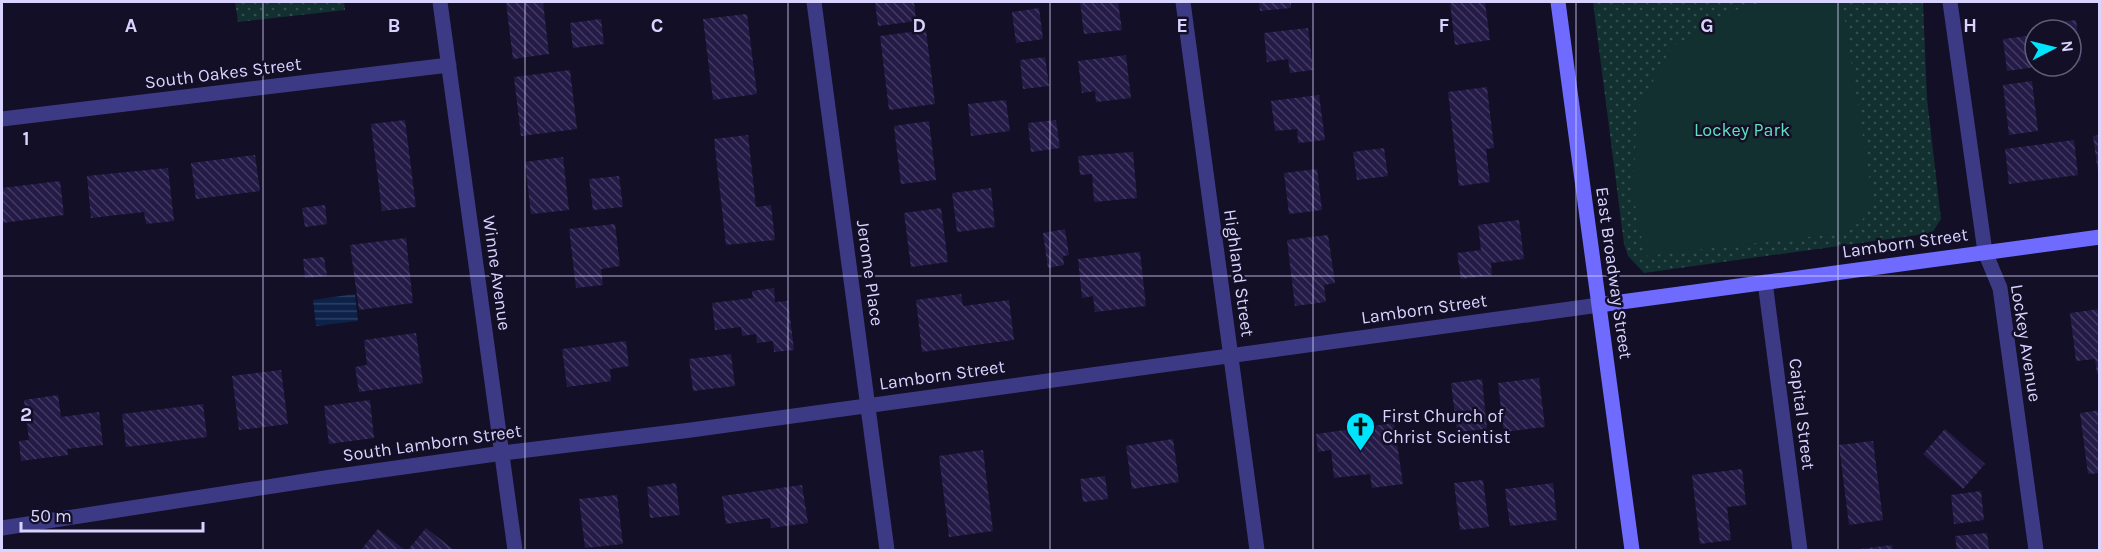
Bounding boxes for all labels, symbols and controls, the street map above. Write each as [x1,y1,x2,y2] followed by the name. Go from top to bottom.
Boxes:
[125,14,138,37] text: A
[388,14,400,37] text: B
[651,14,663,37] text: C
[912,14,926,37] text: D
[1176,14,1188,37] text: E
[1439,14,1450,37] text: F
[1700,14,1714,37] text: G
[1963,14,1977,37] text: H
[2023,18,2083,78] north arrow
[2057,39,2078,53] text: N
[143,52,303,94] street label: South Oakes Street
[1694,119,1790,141] park label: Lockey Park
[22,127,30,150] text: 1
[1591,185,1637,361] street label: East Broadway Street
[1219,208,1259,338] street label: Highland Street
[478,214,516,332] street label: Winne Avenue
[852,219,888,327] street label: Jerome Place
[1841,223,1969,263] street label: Lamborn Street
[2006,283,2046,403] street label: Lockey Avenue
[1360,289,1488,329] street label: Lamborn Street
[878,355,1006,395] street label: Lamborn Street
[1784,357,1820,471] street label: Capital Street
[20,403,32,426] text: 2
[1382,405,1511,448] place label: First Church of Christ Scientist
[1345,410,1377,452] church icon: First Church of Christ Scientist
[341,420,523,466] street label: South Lamborn Street
[21,495,202,533] scale bar
[30,505,72,527] text: 50 m

